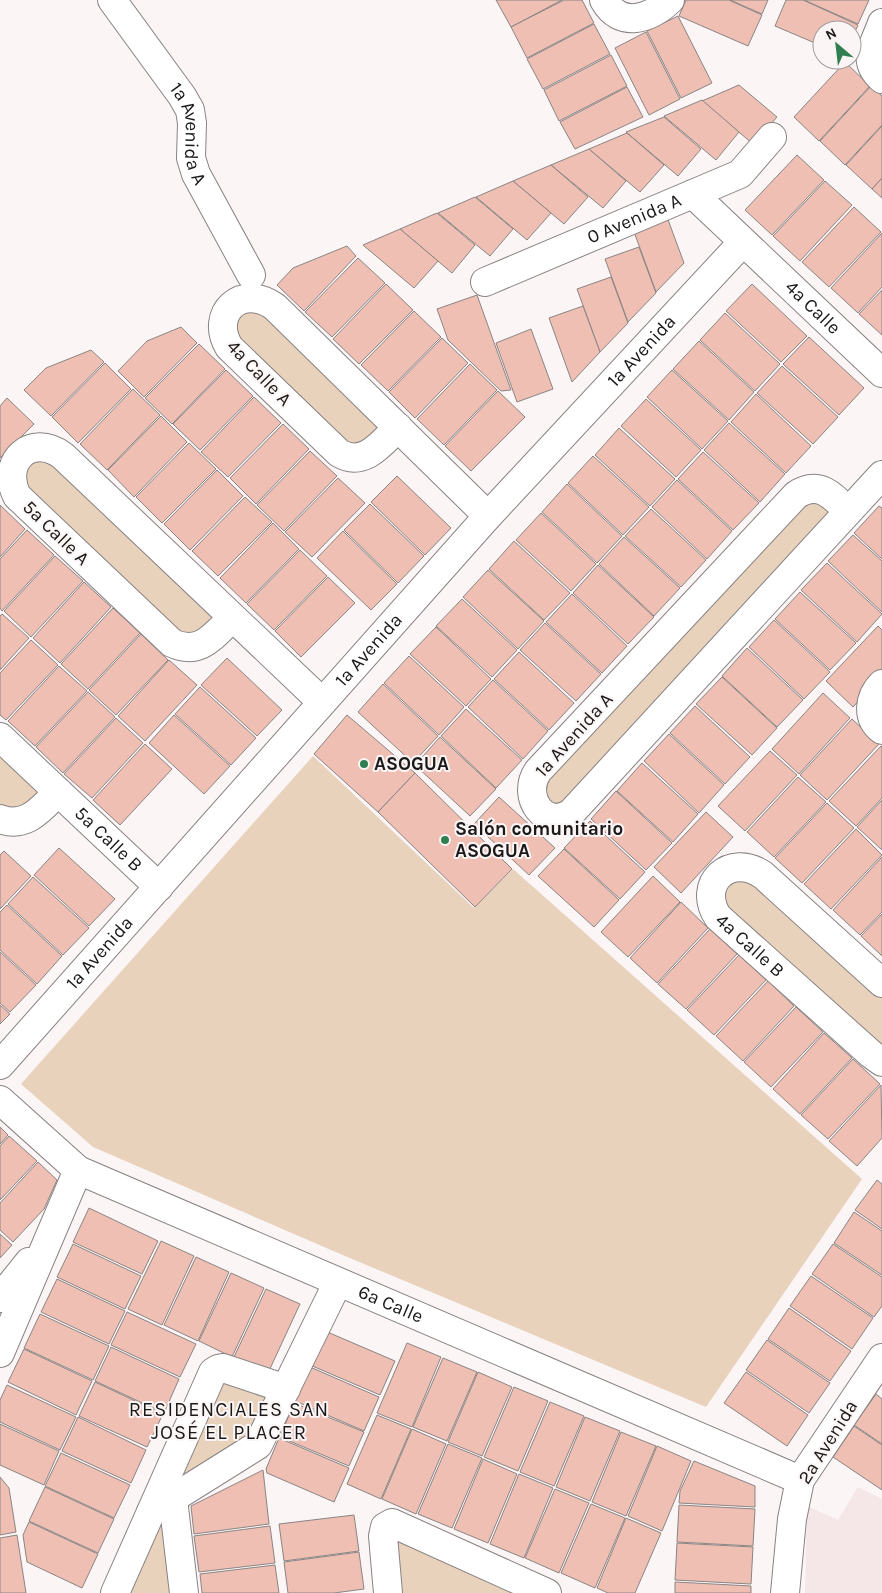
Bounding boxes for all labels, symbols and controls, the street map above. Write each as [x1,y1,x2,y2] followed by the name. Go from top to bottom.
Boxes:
[812,20,862,70] north arrow
[823,24,840,44] text: N
[165,79,211,189] street label: 1a Avenida A
[584,189,685,248] street label: 0 Avenida A
[780,276,845,339] street label: 4a Calle
[603,311,680,391] street label: 1a Avenida
[222,335,296,411] street label: 4a Calle A
[18,496,94,570] street label: 5a Calle A
[331,609,407,691] street label: 1a Avenida
[531,688,617,781] street label: 1a Avenida A
[374,753,449,775] place label: ASOGUA
[358,758,370,770] marker: ASOGUA
[70,802,147,876] street label: 5a Calle B
[455,818,623,862] place label: Salón comunitario ASOGUA
[439,834,451,846] marker: Salón comunitario ASOGUA
[711,909,789,982] street label: 4a Calle B
[62,912,138,994] street label: 1a Avenida
[355,1281,426,1328] street label: 6a Calle
[794,1396,862,1488] street label: 2a Avenida
[129,1398,329,1444] district label: RESIDENCIALES SAN JOSÉ EL PLACER

